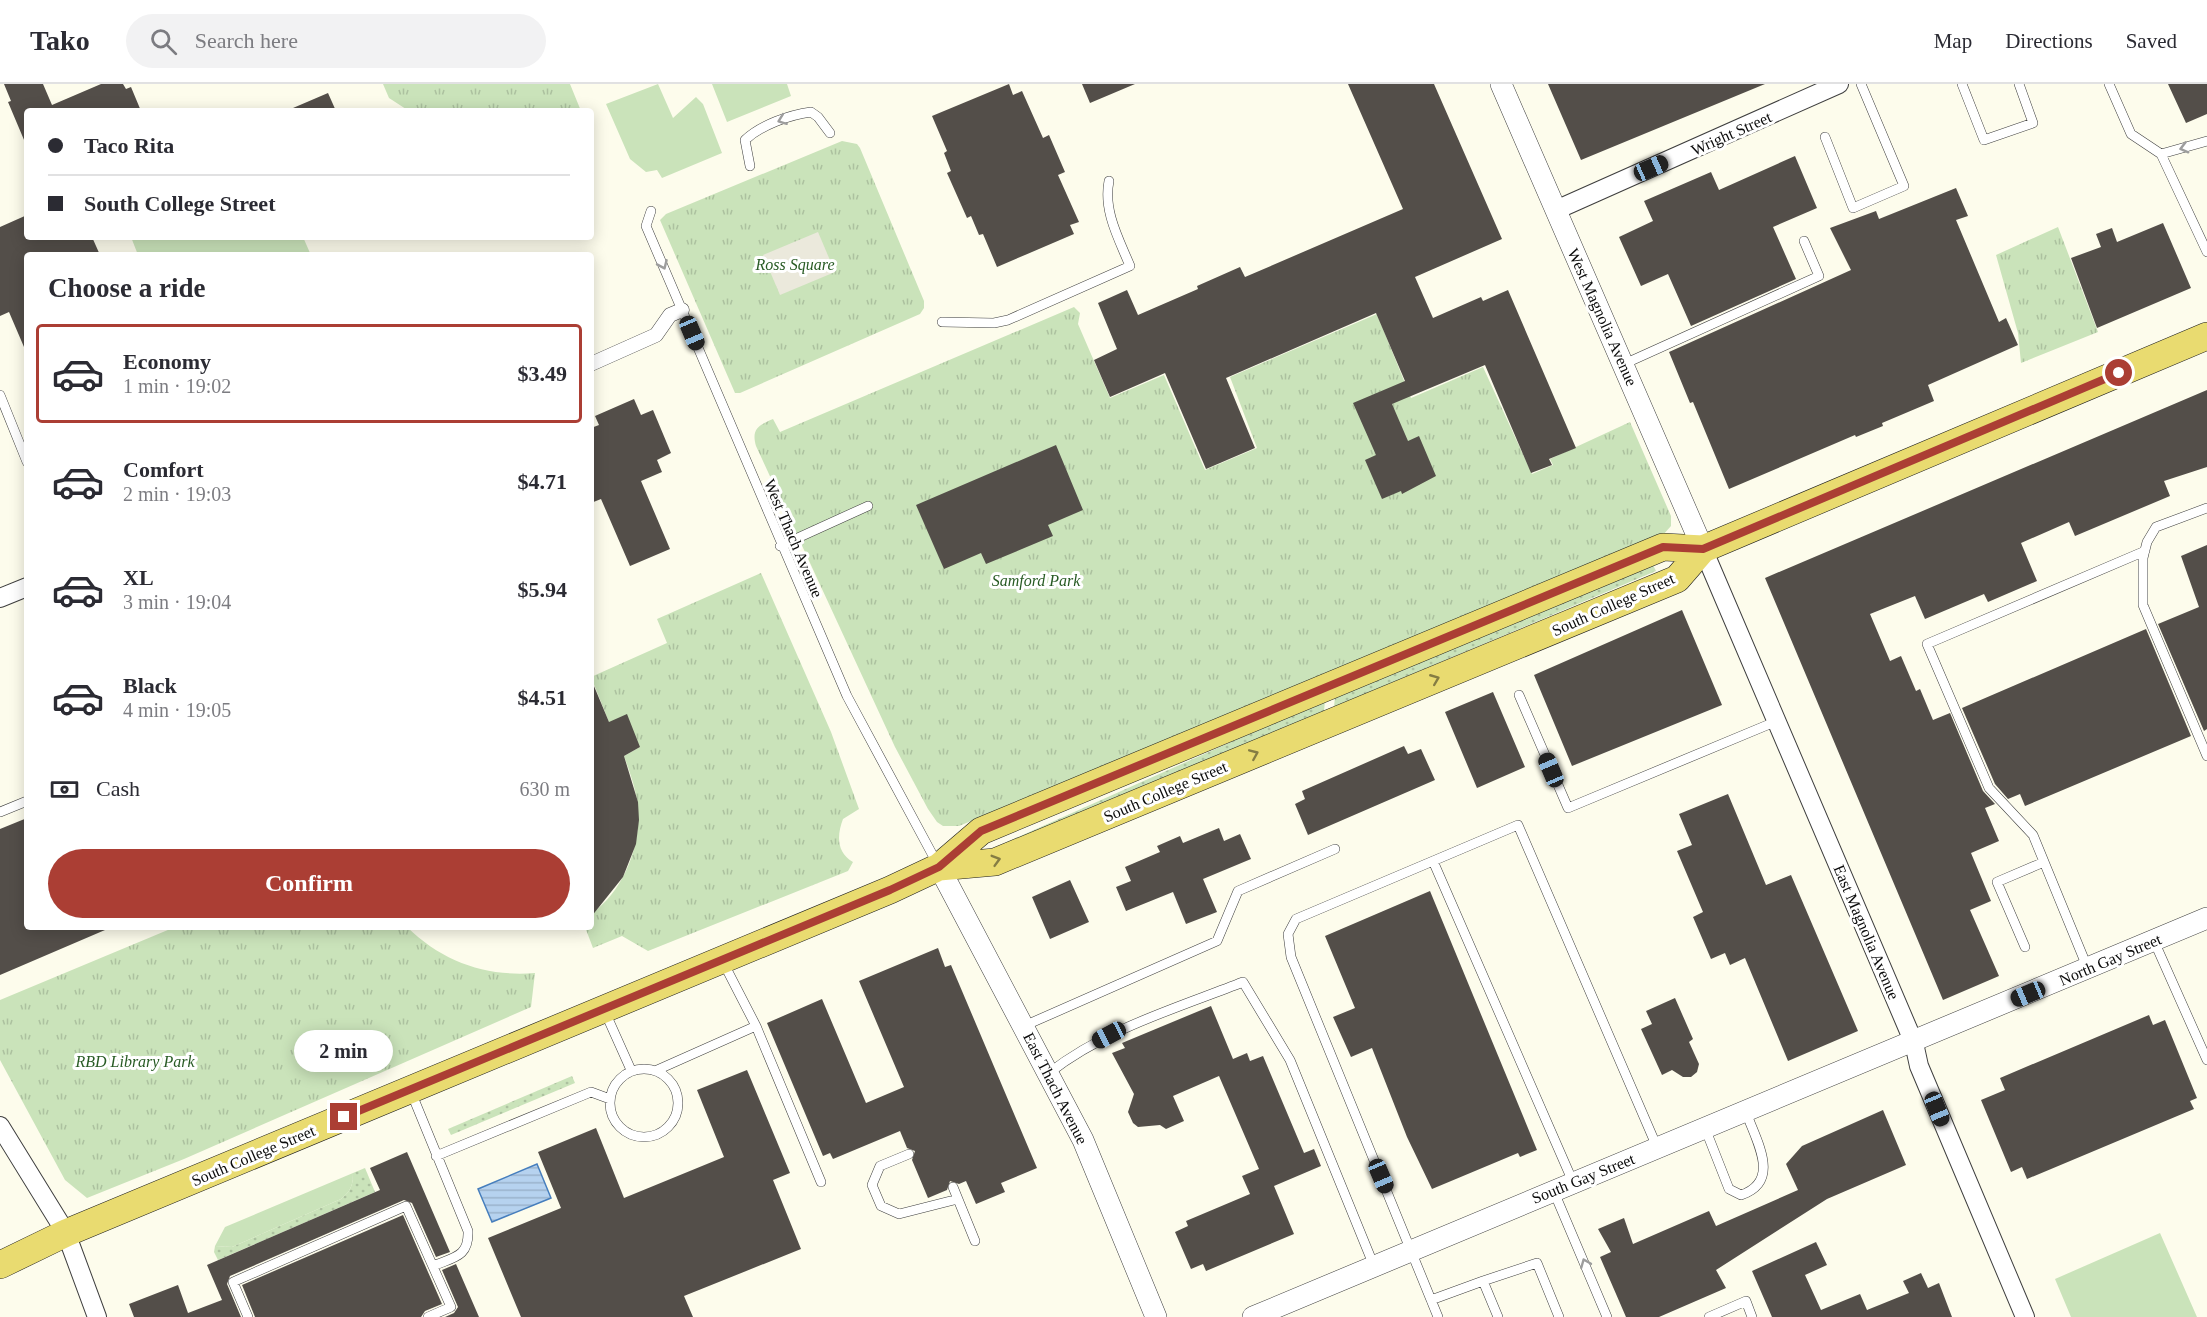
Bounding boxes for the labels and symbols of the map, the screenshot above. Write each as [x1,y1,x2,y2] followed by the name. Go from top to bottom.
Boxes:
[1688,108,1775,160] street label: Wright Street
[777,113,788,125] one-way arrow
[2179,140,2189,153] one-way arrow
[1631,152,1671,184] car
[1564,246,1641,389] street label: West Magnolia Avenue
[755,256,834,274] park label: Ross Square
[656,258,668,269] one-way arrow
[677,313,707,353] car
[2105,359,2132,386] route start
[761,476,826,600] street label: West Thach Avenue
[1549,570,1678,640] street label: South College Street
[992,572,1081,590] park label: Samford Park
[1428,674,1439,686] one-way arrow
[1248,749,1259,761] one-way arrow
[1536,750,1566,790] car
[1101,758,1230,826] street label: South College Street
[990,855,1001,867] one-way arrow
[1830,862,1903,1002] street label: East Magnolia Avenue
[2057,930,2165,990] street label: North Gay Street
[2008,979,2048,1009] car
[1089,1019,1129,1051] car
[294,1030,394,1072] callout: 2 min
[1020,1030,1091,1147] street label: East Thach Avenue
[74,1053,195,1071] park label: RBD Library Park
[1922,1089,1952,1129] car
[330,1103,357,1130] route end
[189,1122,318,1190] street label: South College Street
[1529,1150,1638,1208] street label: South Gay Street
[1366,1156,1396,1196] car
[1580,1258,1592,1269] one-way arrow

